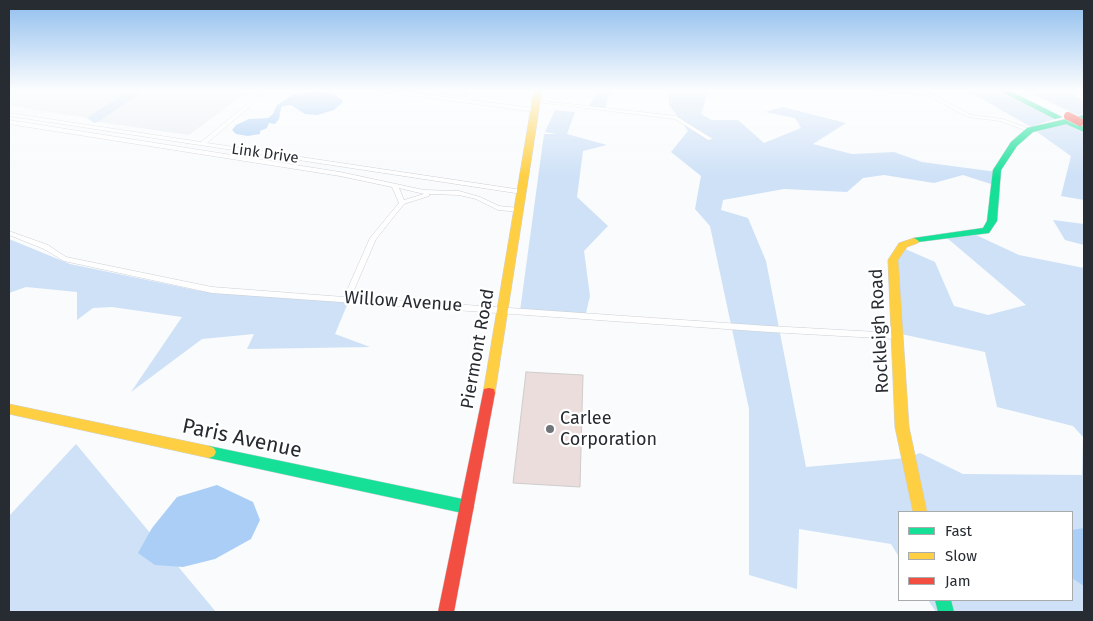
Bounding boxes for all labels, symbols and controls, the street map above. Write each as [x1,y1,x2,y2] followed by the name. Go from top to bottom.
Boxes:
[230,140,300,168] street label: Link Drive
[866,268,894,394] street label: Rockleigh Road
[343,287,463,317] street label: Willow Avenue
[457,287,499,411] street label: Piermont Road
[560,408,657,450] place label: Carlee Corporation
[180,414,304,464] street label: Paris Avenue
[544,423,556,435] marker: Carlee Corporation
[898,511,1073,601] legend
[945,522,972,540] text: Fast
[945,547,977,565] text: Slow
[945,572,971,590] text: Jam

